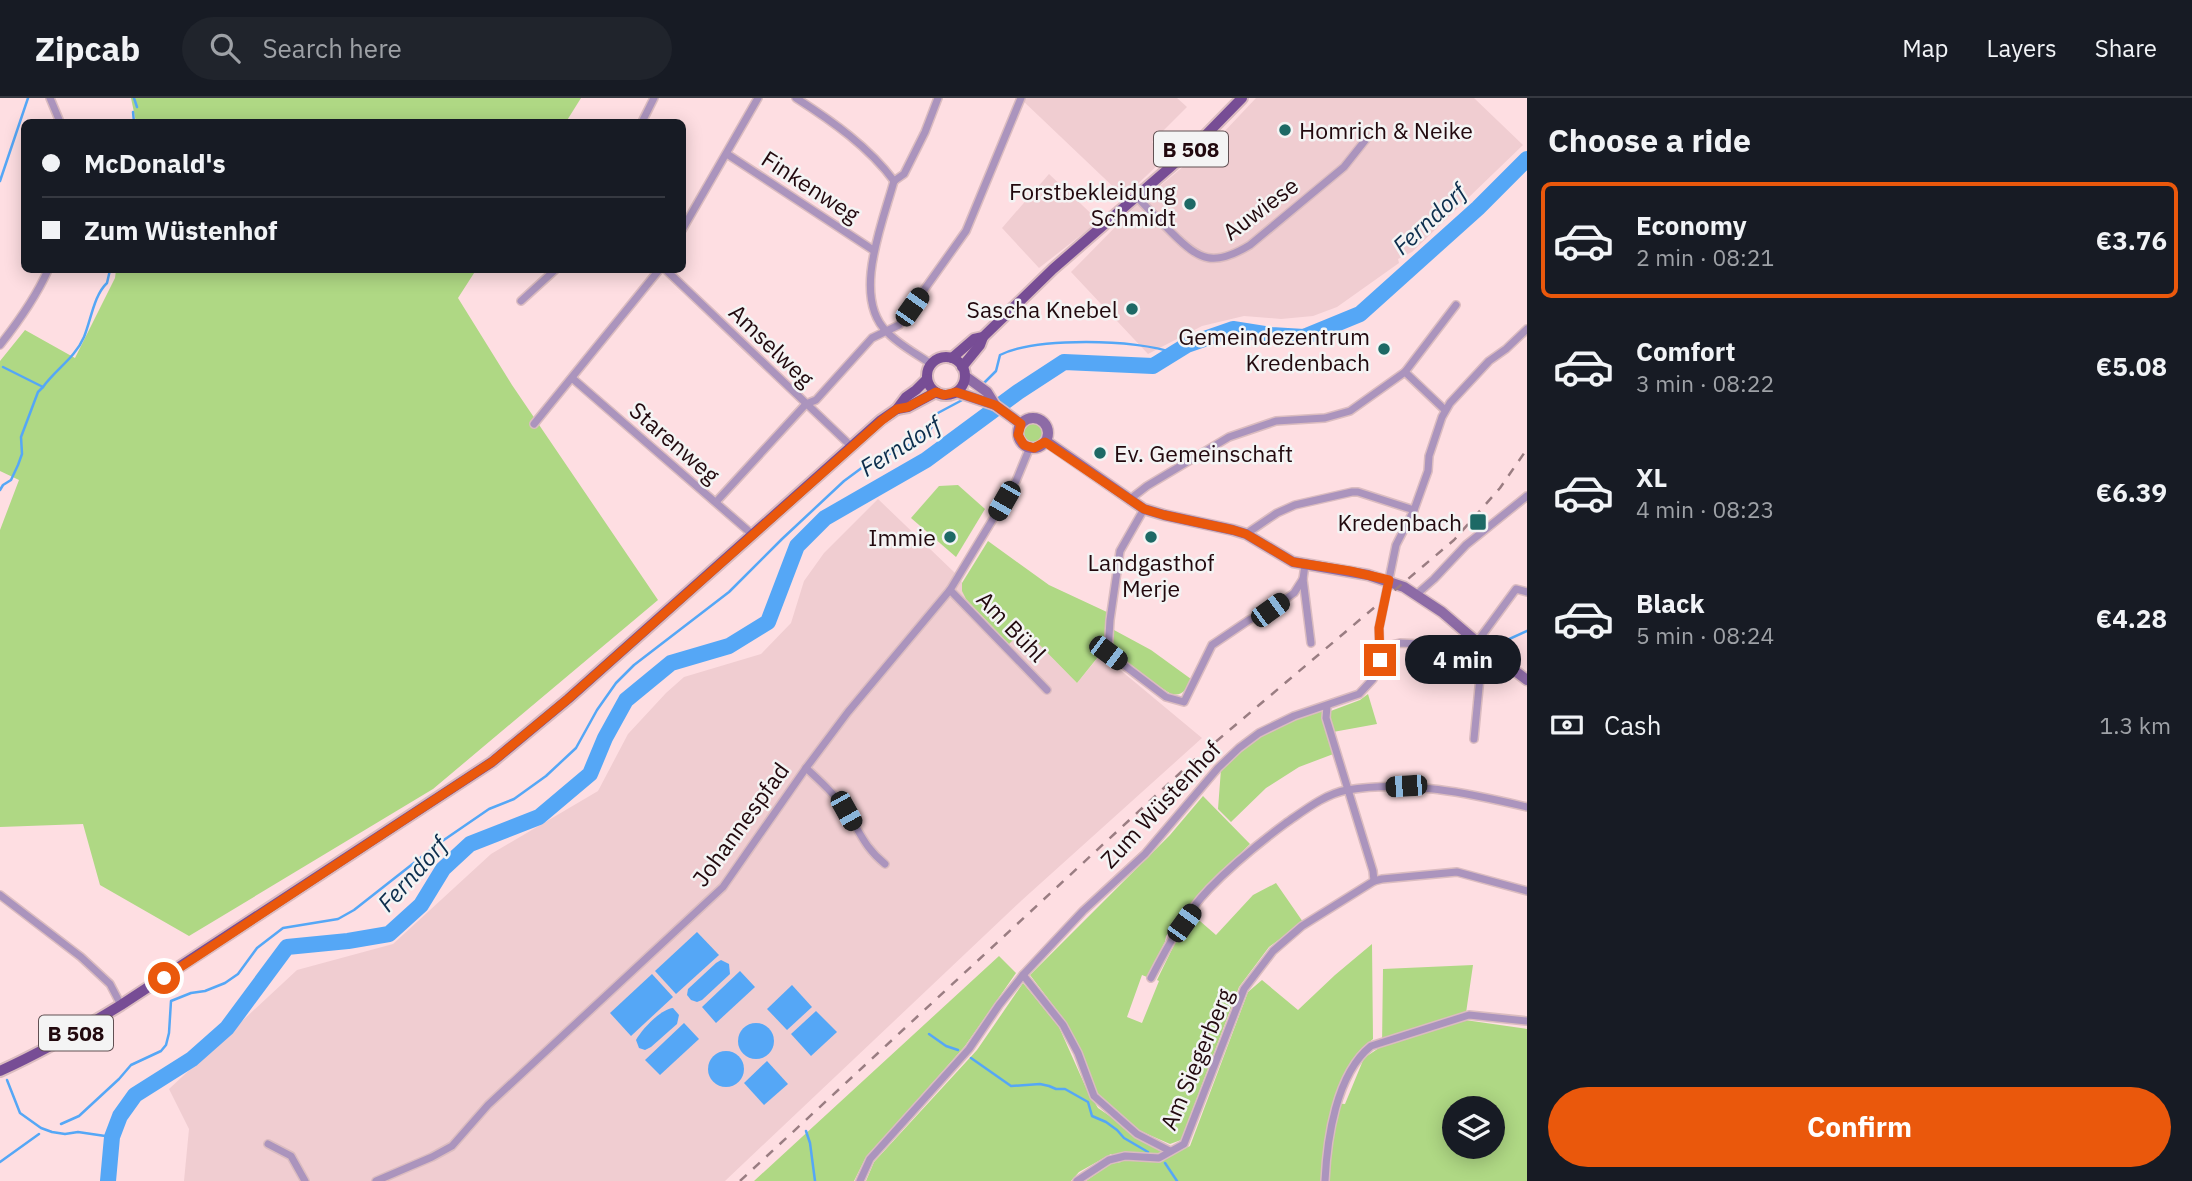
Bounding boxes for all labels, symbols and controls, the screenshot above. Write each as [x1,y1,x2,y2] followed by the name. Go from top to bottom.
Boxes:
[182,17,672,80] search box
[35,27,140,70] text: Zipcab
[206,29,244,67] icon: search
[262,31,402,65] text: Search here
[1902,32,1949,64] text: Map
[1987,32,2057,64] text: Layers
[2095,32,2157,64] text: Share
[1299,115,1473,145] place label: Homrich & Neike
[1548,119,1751,161] text: Choose a ride
[1277,122,1293,138] marker: Homrich & Neike
[1154,132,1228,166] road number: B 508
[756,143,866,229] street label: Finkenweg
[84,146,226,180] text: McDonald's
[1216,170,1304,246] street label: Auwiese
[1385,175,1475,261] water label: Ferndorf
[1009,176,1176,232] place label: Forstbekleidung Schmidt
[1182,196,1198,212] marker: Forstbekleidung Schmidt
[1636,208,1747,242] text: Economy
[1552,209,1615,272] icon: car
[84,213,277,247] text: Zum Wüstenhof
[2096,223,2167,257] text: €3.76
[1636,242,1774,272] text: 2 min · 08:21
[892,284,933,330] car
[967,294,1118,324] place label: Sascha Knebel
[723,297,821,393] street label: Amselweg
[1124,301,1140,317] marker: Sascha Knebel
[1178,321,1370,377] place label: Gemeindezentrum Kredenbach
[1636,334,1735,368] text: Comfort
[1552,335,1615,398] icon: car
[1376,341,1392,357] marker: Gemeindezentrum Kredenbach
[2096,349,2167,383] text: €5.08
[1636,368,1774,398] text: 3 min · 08:22
[624,395,726,489] street label: Starenweg
[853,407,949,483] water label: Ferndorf
[1114,438,1293,468] place label: Ev. Gemeinschaft
[1092,445,1108,461] marker: Ev. Gemeinschaft
[1636,460,1667,494] text: XL
[1552,461,1615,524] icon: car
[2096,475,2167,509] text: €6.39
[985,478,1024,524] car
[1636,494,1774,524] text: 4 min · 08:23
[1337,507,1462,537] place label: Kredenbach
[1468,512,1488,532] marker: Kredenbach
[868,522,936,552] place label: Immie
[942,529,958,545] marker: Immie
[1143,529,1159,545] marker: Landgasthof Merje
[1088,547,1214,603] place label: Landgasthof Merje
[971,584,1053,668] street label: Am Bühl
[1636,586,1704,620] text: Black
[1552,587,1615,650] icon: car
[1247,589,1294,631] car
[2096,601,2167,635] text: €4.28
[1636,620,1774,650] text: 5 min · 08:24
[1085,632,1132,674] car
[1404,636,1520,684] callout: 4 min
[1364,644,1396,676] route end
[1433,644,1493,674] text: 4 min
[1548,706,1586,744] icon: cash
[1604,708,1661,742] text: Cash
[2100,710,2171,740] text: 1.3 km
[1093,734,1227,874] street label: Zum Wüstenhof
[685,756,795,892] street label: Johannespfad
[1385,774,1428,798] car
[827,788,866,834] car
[370,828,456,918] water label: Ferndorf
[1164,900,1205,946] car
[148,962,180,994] route start
[1153,984,1239,1134] street label: Am Siegerberg
[39,1016,113,1051] road number: B 508
[1548,1087,2171,1167] button: Confirm
[1442,1096,1505,1159] map controls
[1442,1096,1505,1159] button: layers

